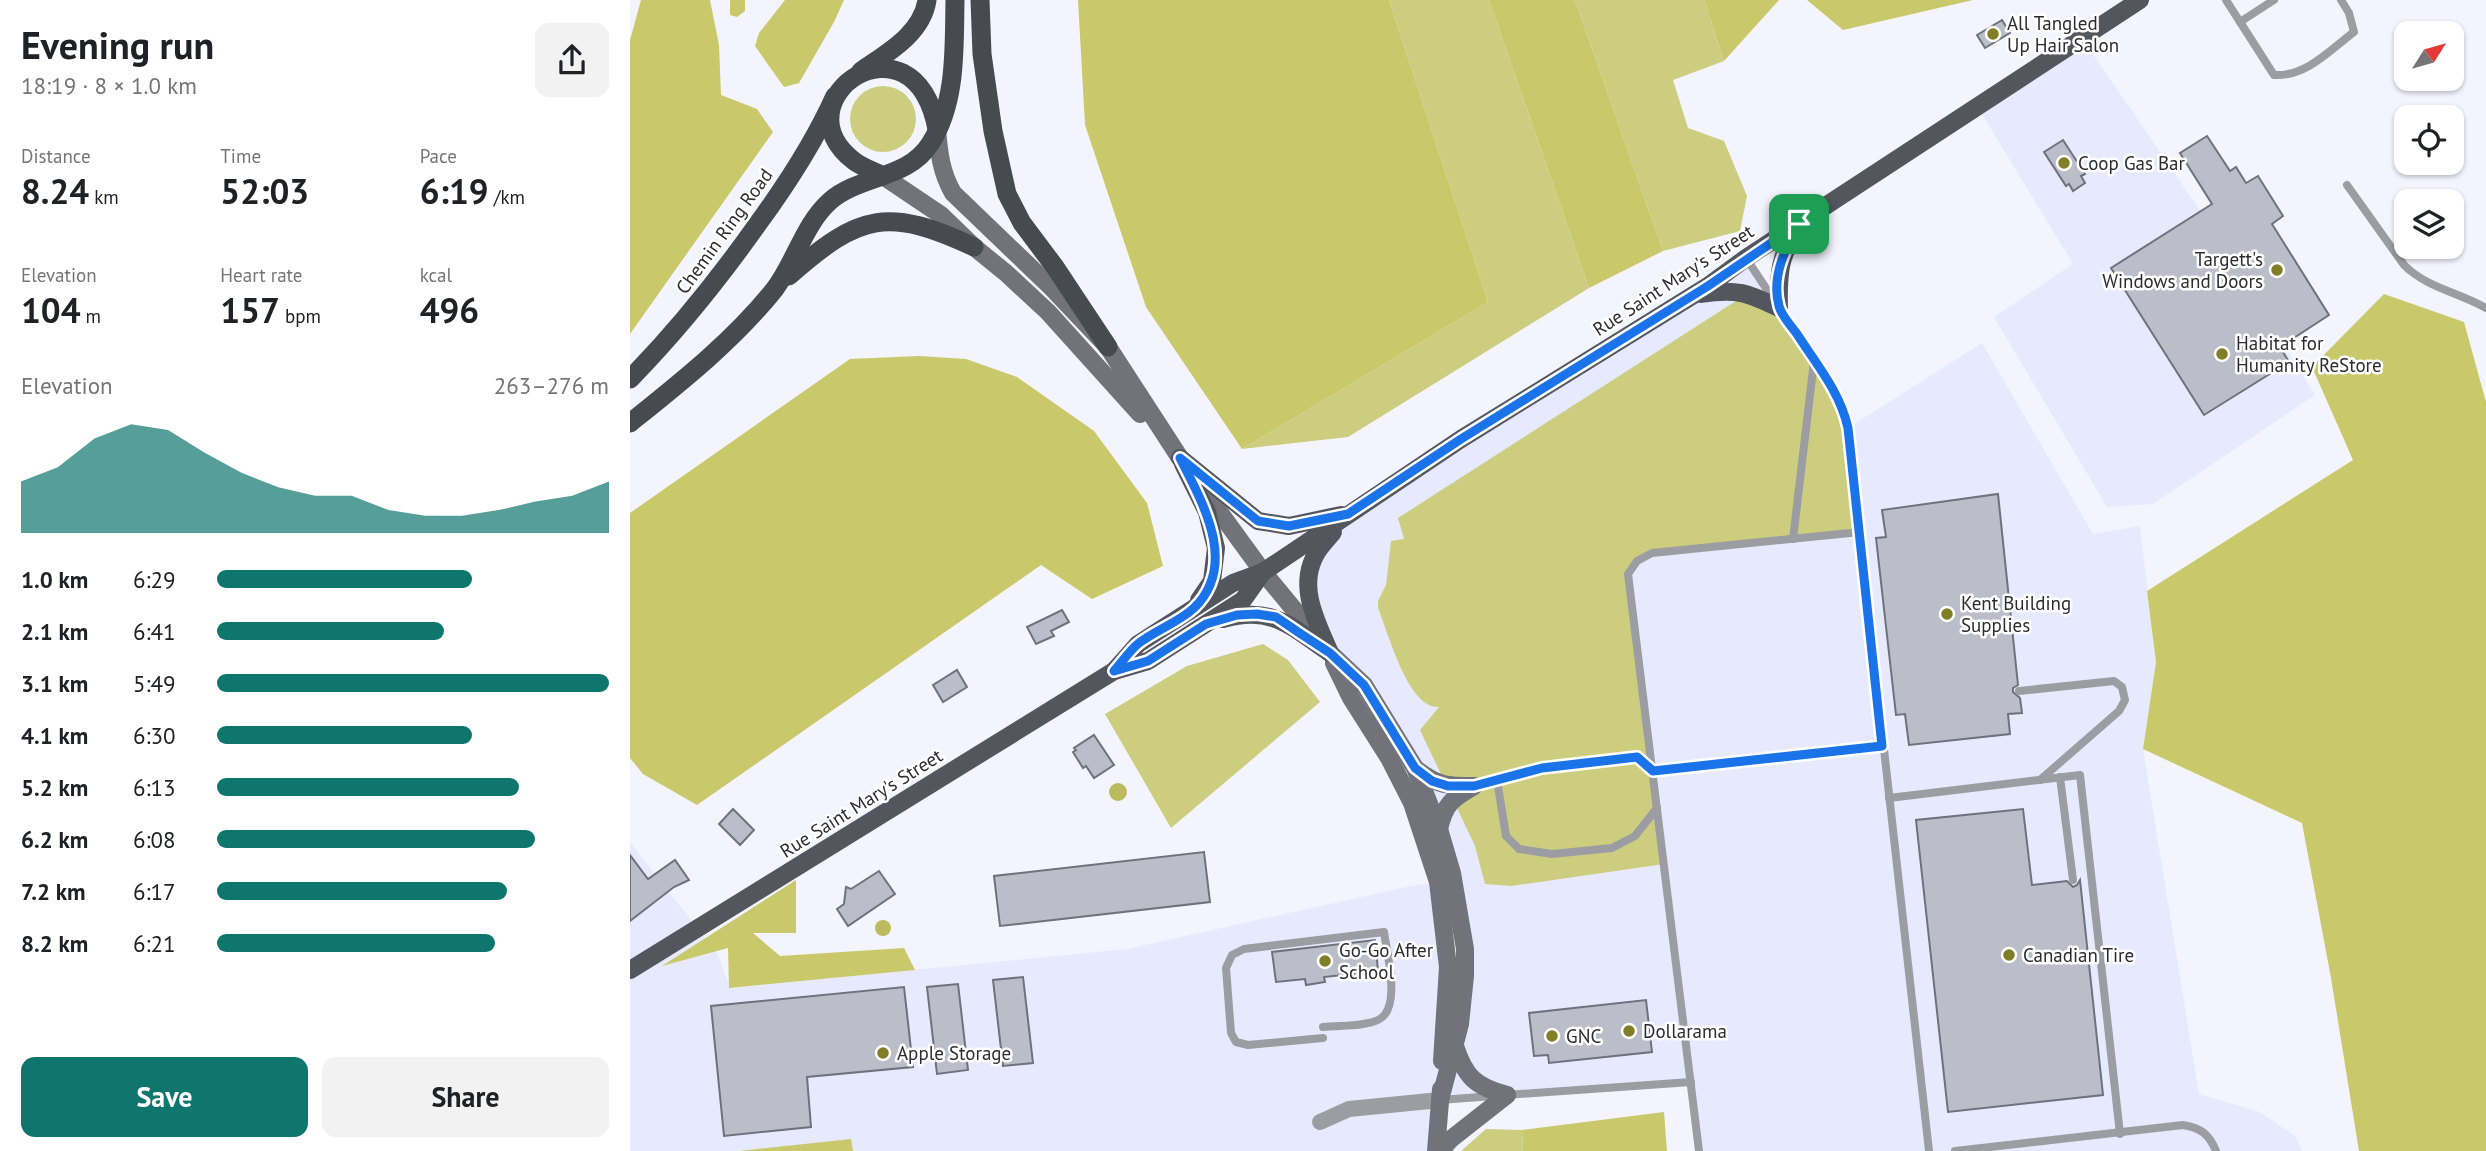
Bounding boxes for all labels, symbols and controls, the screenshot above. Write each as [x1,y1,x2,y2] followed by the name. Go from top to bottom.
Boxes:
[2007,11,2119,57] place label: All Tangled Up Hair Salon
[21,20,214,69] text: Evening run
[2394,21,2464,91] north arrow
[2394,21,2464,259] map controls
[535,23,609,97] button: share
[1985,26,2001,42] marker: All Tangled Up Hair Salon
[21,71,197,100] text: 18:19 · 8 × 1.0 km
[2394,105,2464,175] button: locate
[21,144,91,168] text: Distance
[220,144,261,168] text: Time
[420,144,457,168] text: Pace
[2078,151,2186,175] place label: Coop Gas Bar
[2056,155,2072,171] marker: Coop Gas Bar
[670,164,778,298] street label: Chemin Ring Road
[21,168,89,214] text: 8.24
[220,168,309,214] text: 52:03
[420,168,489,214] text: 6:19
[89,185,119,209] text: km
[489,185,525,209] text: /km
[2394,189,2464,259] button: layers
[1769,194,1829,254] pin
[1780,205,1818,243] icon: arrive
[1588,219,1758,341] street label: Rue Saint Mary's Street
[2102,247,2263,293] place label: Targett's Windows and Doors
[2269,262,2285,278] marker: Targett's Windows and Doors
[21,263,97,287] text: Elevation
[220,263,302,287] text: Heart rate
[420,263,452,287] text: kcal
[21,287,81,333] text: 104
[220,287,280,333] text: 157
[420,287,479,333] text: 496
[81,304,101,328] text: m
[280,304,321,328] text: bpm
[2236,331,2382,377] place label: Habitat for Humanity ReStore
[2214,346,2230,362] marker: Habitat for Humanity ReStore
[21,371,113,400] text: Elevation
[494,371,609,400] text: 263–276 m
[21,565,88,594] text: 1.0 km
[133,565,176,594] text: 6:29
[1961,591,2071,637] place label: Kent Building Supplies
[1939,606,1955,622] marker: Kent Building Supplies
[21,617,88,646] text: 2.1 km
[133,617,176,646] text: 6:41
[21,669,88,698] text: 3.1 km
[133,669,176,698] text: 5:49
[21,721,88,750] text: 4.1 km
[133,721,176,750] text: 6:30
[775,743,947,863] street label: Rue Saint Mary's Street
[21,773,88,802] text: 5.2 km
[133,773,176,802] text: 6:13
[21,825,88,854] text: 6.2 km
[133,825,176,854] text: 6:08
[21,877,86,906] text: 7.2 km
[133,877,176,906] text: 6:17
[21,929,88,958] text: 8.2 km
[133,929,176,958] text: 6:21
[1339,938,1434,984] place label: Go-Go After School
[2023,943,2134,967] place label: Canadian Tire
[2001,947,2017,963] marker: Canadian Tire
[1317,953,1333,969] marker: Go-Go After School
[1643,1019,1727,1043] place label: Dollarama
[1621,1023,1637,1039] marker: Dollarama
[1566,1024,1601,1048] place label: GNC
[1544,1028,1560,1044] marker: GNC
[897,1041,1011,1065] place label: Apple Storage
[875,1045,891,1061] marker: Apple Storage
[21,1057,308,1137] button: Save
[322,1057,609,1137] button: Share

